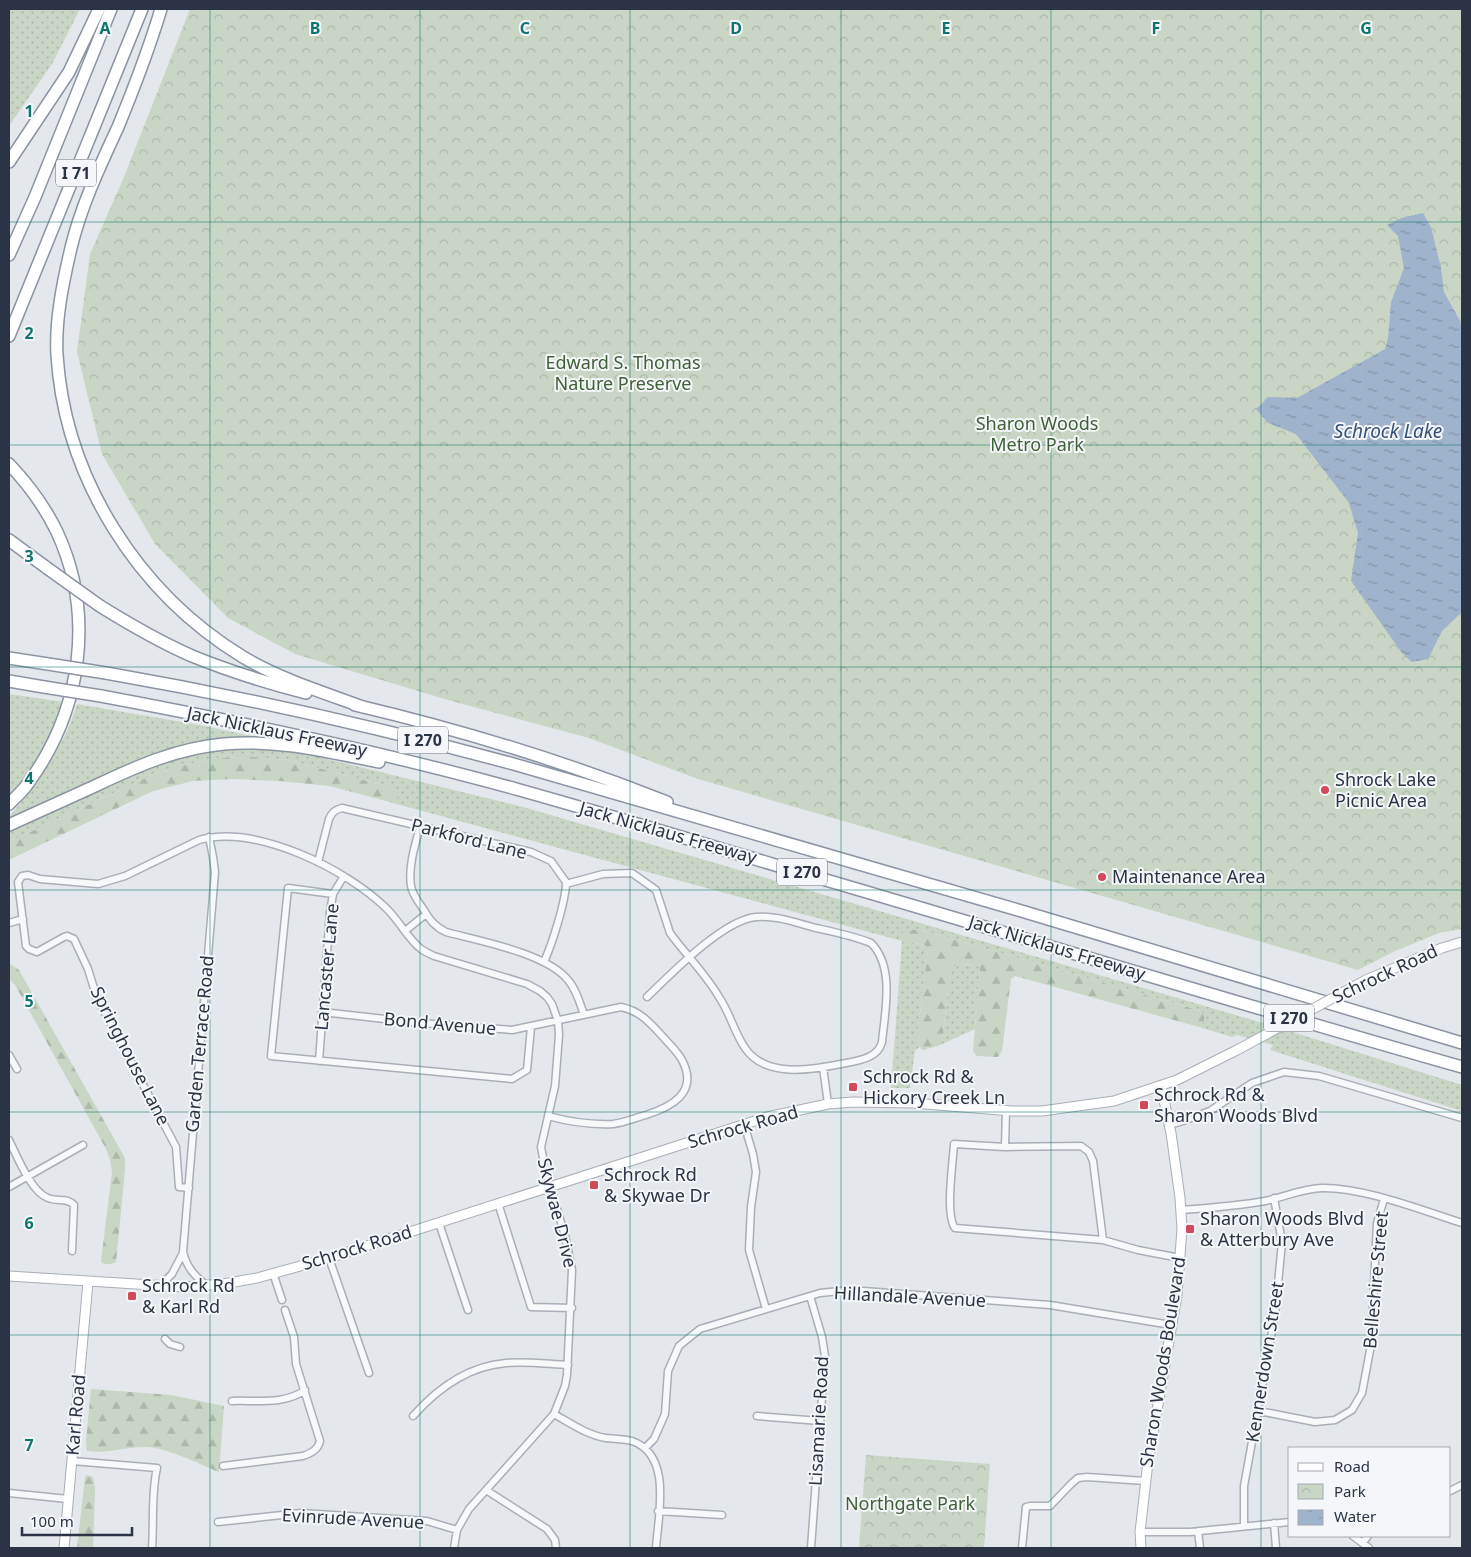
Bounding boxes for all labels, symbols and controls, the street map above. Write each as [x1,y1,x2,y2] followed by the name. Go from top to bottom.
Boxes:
[99,17,111,39] text: A
[310,17,320,39] text: B
[520,17,530,39] text: C
[730,17,742,39] text: D
[942,17,951,39] text: E
[1152,17,1160,39] text: F
[1360,17,1372,39] text: G
[24,100,34,122] text: 1
[56,160,96,187] road number: I 71
[24,322,34,344] text: 2
[545,350,701,395] park label: Edward S. Thomas Nature Preserve
[976,411,1098,456] park label: Sharon Woods Metro Park
[1334,418,1442,444] water label: Schrock Lake
[24,545,34,567] text: 3
[183,700,370,762] street label: Jack Nicklaus Freeway
[398,726,448,754] road number: I 270
[24,767,34,789] text: 4
[1335,767,1436,812] place label: Shrock Lake Picnic Area
[1319,784,1331,796] marker: Shrock Lake Picnic Area
[575,795,761,869] street label: Jack Nicklaus Freeway
[409,812,530,864] street label: Parkford Lane
[777,859,827,886] road number: I 270
[1112,864,1266,888] place label: Maintenance Area
[1096,871,1108,883] marker: Maintenance Area
[308,902,344,1032] street label: Lancaster Lane
[964,908,1149,986] street label: Jack Nicklaus Freeway
[1328,938,1441,1008] street label: Schrock Road
[179,954,219,1133] street label: Garden Terrace Road
[86,982,176,1129] street label: Springhouse Lane
[24,990,34,1012] text: 5
[1264,1004,1314,1032] road number: I 270
[383,1006,497,1040] street label: Bond Avenue
[863,1064,1005,1109] place label: Schrock Rd & Hickory Creek Ln
[847,1081,859,1093] marker: Schrock Rd & Hickory Creek Ln
[1154,1082,1318,1127] place label: Schrock Rd & Sharon Woods Blvd
[685,1099,801,1153] street label: Schrock Road
[1138,1099,1150,1111] marker: Schrock Rd & Sharon Woods Blvd
[533,1155,583,1270] street label: Skywae Drive
[604,1162,711,1207] place label: Schrock Rd & Skywae Dr
[588,1179,600,1191] marker: Schrock Rd & Skywae Dr
[1200,1206,1364,1251] place label: Sharon Woods Blvd & Atterbury Ave
[1357,1210,1393,1350] street label: Belleshire Street
[24,1212,34,1234] text: 6
[299,1219,415,1275] street label: Schrock Road
[1184,1223,1196,1235] marker: Sharon Woods Blvd & Atterbury Ave
[1134,1255,1191,1469] street label: Sharon Woods Boulevard
[142,1273,235,1318] place label: Schrock Rd & Karl Rd
[1239,1279,1289,1444] street label: Kennerdown Street
[833,1280,987,1312] street label: Hillandale Avenue
[126,1290,138,1302] marker: Schrock Rd & Karl Rd
[803,1355,833,1486] street label: Lisamarie Road
[60,1373,90,1456] street label: Karl Road
[24,1434,34,1456] text: 7
[1288,1447,1451,1537] legend
[1334,1456,1370,1476] text: Road
[1334,1481,1366,1501] text: Park
[845,1491,975,1515] park label: Northgate Park
[281,1502,425,1534] street label: Evinrude Avenue
[22,1504,132,1536] scale bar
[1334,1506,1376,1526] text: Water
[30,1511,74,1531] text: 100 m

